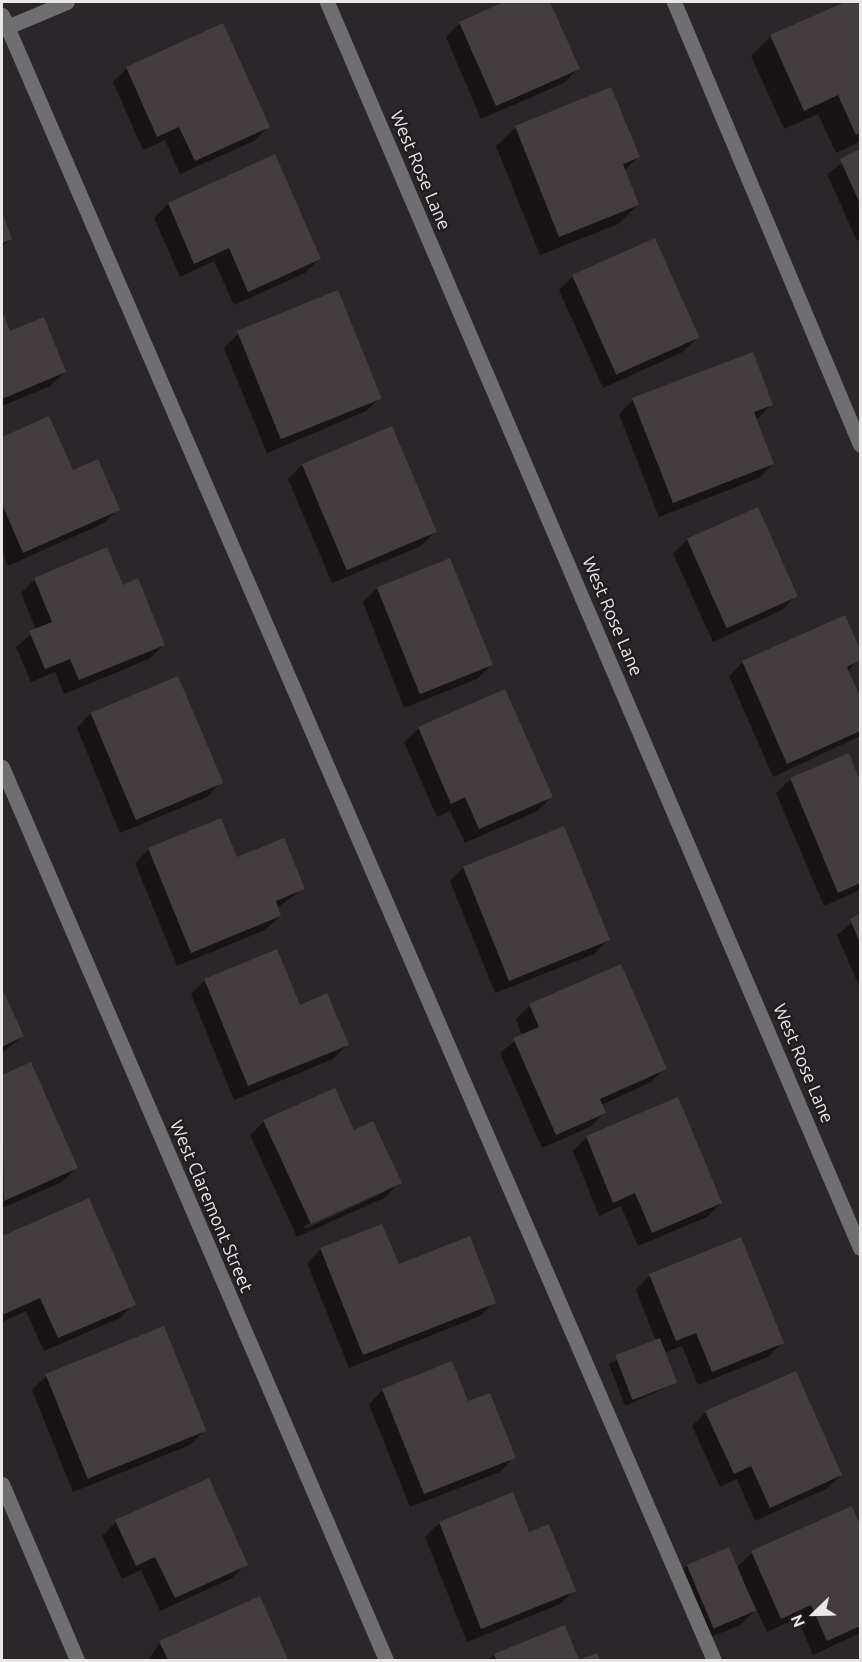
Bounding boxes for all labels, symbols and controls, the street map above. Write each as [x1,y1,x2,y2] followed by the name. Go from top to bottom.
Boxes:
[386,107,456,233] street label: West Rose Lane
[578,553,648,679] street label: West Rose Lane
[769,1000,839,1126] street label: West Rose Lane
[166,1117,258,1295] street label: West Claremont Street
[784,1584,844,1644] north arrow
[787,1612,808,1630] text: N

